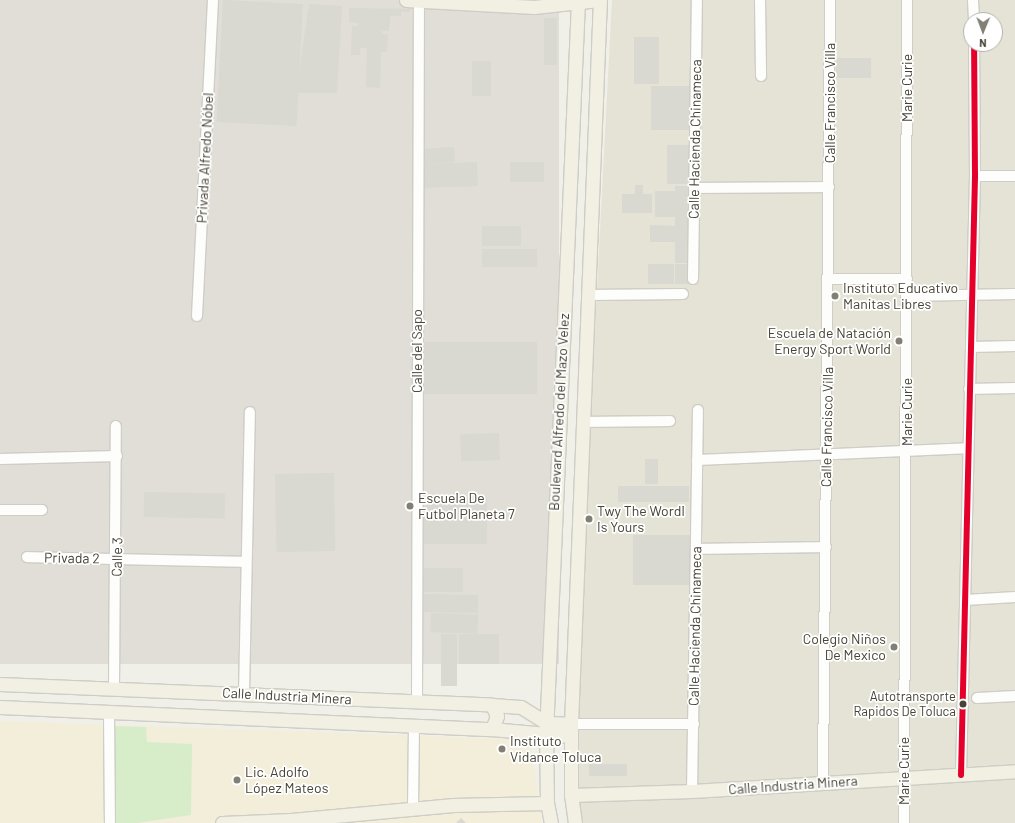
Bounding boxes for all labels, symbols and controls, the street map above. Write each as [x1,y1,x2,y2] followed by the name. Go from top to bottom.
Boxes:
[963,12,1003,52] north arrow
[979,37,987,50] text: N
[822,43,838,163] street label: Calle Francisco Villa
[899,54,915,122] street label: Marie Curie
[685,59,705,219] street label: Calle Hacienda Chinameca
[193,92,217,224] street label: Privada Alfredo Nóbel
[843,280,958,312] place label: Instituto Educativo Manitas Libres
[830,291,840,301] marker: Instituto Educativo Manitas Libres
[409,309,425,393] street label: Calle del Sapo
[545,313,573,511] street label: Boulevard Alfredo del Mazo Velez
[768,325,891,358] place label: Escuela de Natación Energy Sport World
[894,336,904,346] marker: Escuela de Natación Energy Sport World
[818,367,836,487] street label: Calle Francisco Villa
[899,378,915,446] street label: Marie Curie
[418,490,515,522] place label: Escuela De Futbol Planeta 7
[405,501,415,511] marker: Escuela De Futbol Planeta 7
[597,503,685,536] place label: Twy The Wordl Is Yours
[584,514,594,524] marker: Twy The Wordl Is Yours
[108,537,126,577] street label: Calle 3
[685,546,705,706] street label: Calle Hacienda Chinameca
[44,549,100,567] street label: Privada 2
[803,631,886,664] place label: Colegio Niños De Mexico
[889,642,899,652] marker: Colegio Niños De Mexico
[222,684,352,708] street label: Calle Industria Minera
[853,689,956,720] place label: Autotransporte Rapidos De Toluca
[958,699,968,709] marker: Autotransporte Rapidos De Toluca
[510,733,601,766] place label: Instituto Vidance Toluca
[896,737,912,805] street label: Marie Curie
[497,744,507,754] marker: Instituto Vidance Toluca
[245,764,328,796] place label: Lic. Adolfo López Mateos
[728,772,858,798] street label: Calle Industria Minera
[232,775,242,785] marker: Lic. Adolfo López Mateos

